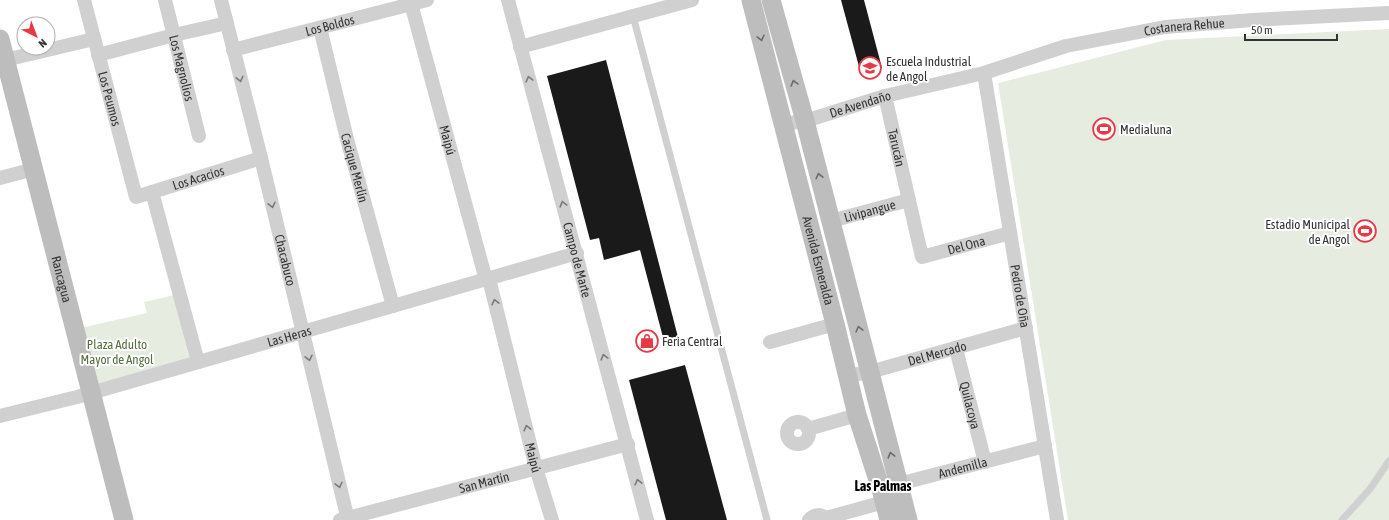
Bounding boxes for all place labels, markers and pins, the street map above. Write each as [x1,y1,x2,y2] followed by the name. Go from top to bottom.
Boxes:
[886,54,972,84] place label: Escuela Industrial de Angol
[857,55,883,81] school or university icon: Escuela Industrial de Angol
[1091,116,1117,142] sports icon: Medialuna
[1120,122,1172,137] place label: Medialuna
[1265,217,1351,247] place label: Estadio Municipal de Angol
[1352,218,1378,244] sports icon: Estadio Municipal de Angol
[634,328,660,354] shop icon: Feria Central
[662,334,723,349] place label: Feria Central

